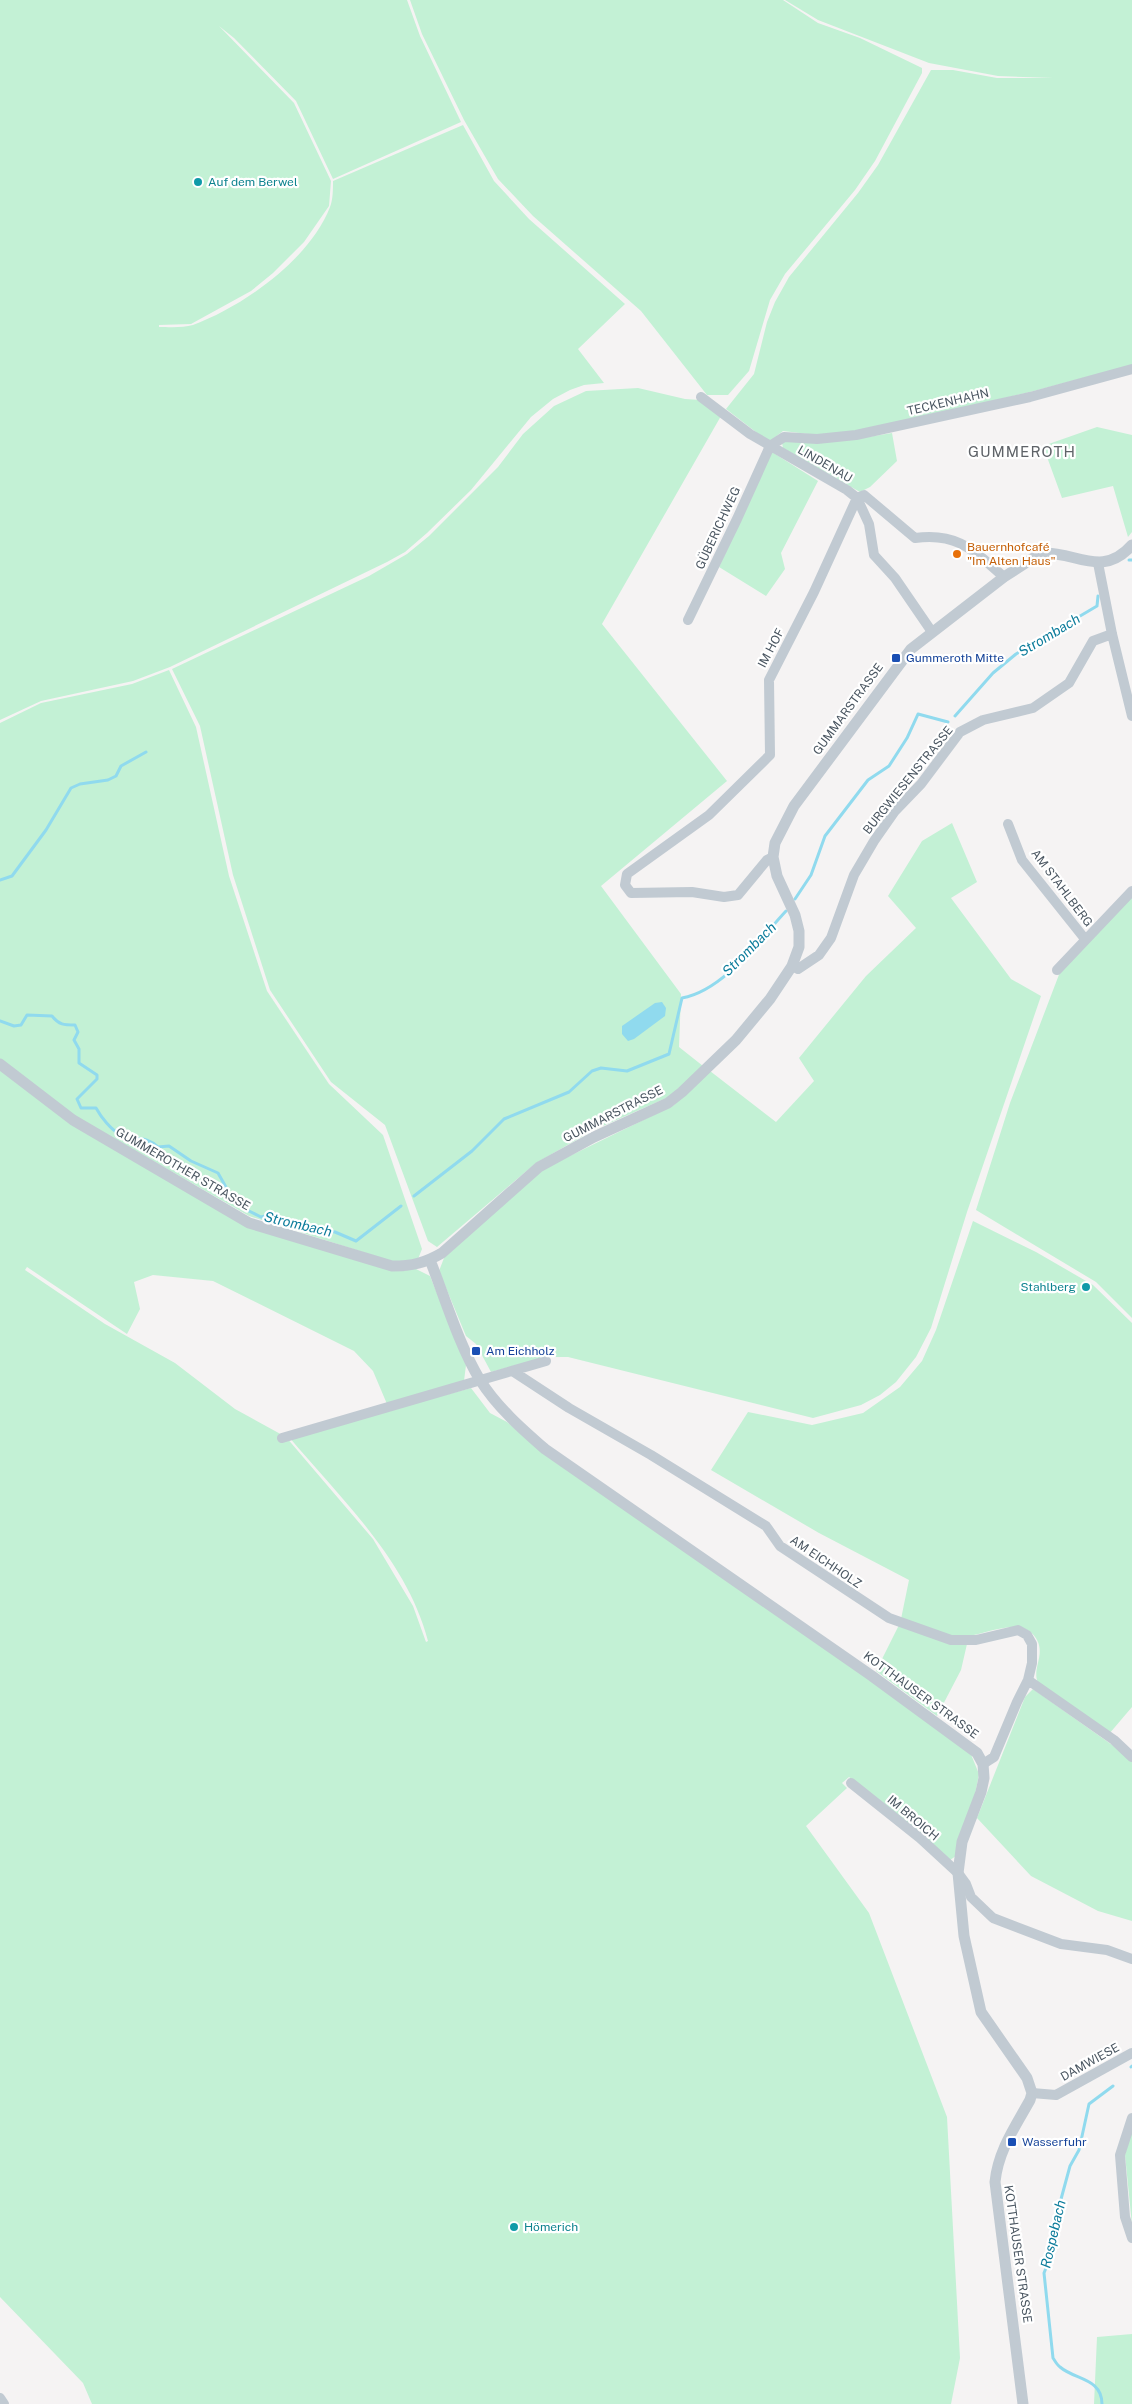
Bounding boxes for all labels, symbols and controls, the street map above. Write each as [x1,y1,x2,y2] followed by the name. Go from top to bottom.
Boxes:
[208,175,298,189] place label: Auf dem Berwel
[192,176,204,188] marker: Auf dem Berwel
[906,386,990,418] street label: TECKENHAHN
[795,443,855,485] street label: LINDENAU
[968,443,1076,460] district label: GUMMEROTH
[693,484,743,572] street label: GÜBERICHWEG
[967,540,1056,568] place label: Bauernhofcafé "Im Alten Haus"
[951,548,963,560] marker: Bauernhofcafé "Im Alten Haus"
[1015,610,1083,660] water label: Strombach
[755,626,787,670] street label: IM HOF
[906,651,1004,665] place label: Gummeroth Mitte
[890,652,902,664] marker: Gummeroth Mitte
[810,660,886,758] street label: GUMMARSTRASSE
[860,723,956,837] street label: BURGWIESENSTRASSE
[1028,847,1096,929] street label: AM STAHLBERG
[719,919,779,979] water label: Strombach
[561,1083,665,1145] street label: GUMMARSTRASSE
[113,1125,253,1213] street label: GUMMEROTHER STRASSE
[263,1208,334,1240] water label: Strombach
[1021,1280,1076,1294] place label: Stahlberg
[1080,1281,1092,1293] marker: Stahlberg
[486,1344,555,1358] place label: Am Eichholz
[470,1345,482,1357] marker: Am Eichholz
[788,1533,865,1591] street label: AM EICHHOLZ
[861,1648,981,1742] street label: KOTTHAUSER STRASSE
[884,1792,942,1844] street label: IM BROICH
[1058,2040,1122,2084] street label: DAMWIESE
[1022,2135,1087,2149] place label: Wasserfuhr
[1006,2136,1018,2148] marker: Wasserfuhr
[1001,2184,1035,2324] street label: KOTTHAUSER STRASSE
[1037,2198,1069,2270] water label: Rospebach
[524,2220,578,2234] place label: Hömerich
[508,2221,520,2233] marker: Hömerich

